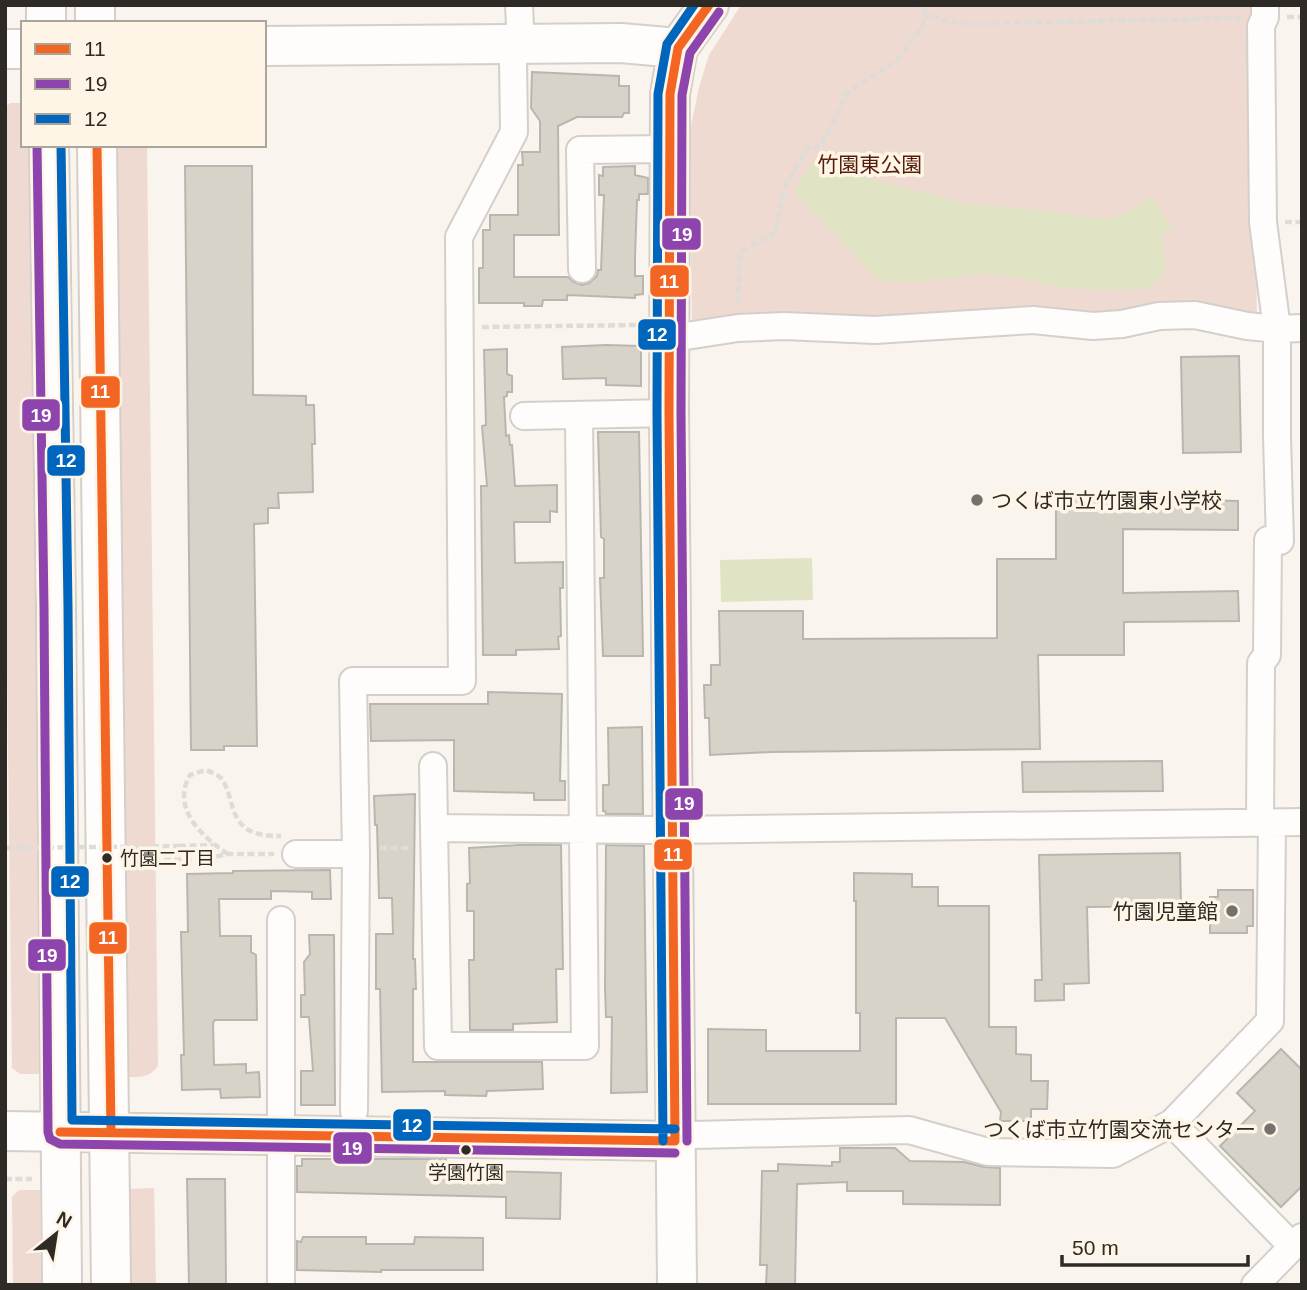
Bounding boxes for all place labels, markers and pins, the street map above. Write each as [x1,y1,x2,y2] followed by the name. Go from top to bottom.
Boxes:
[991,489,1222,512] place label: つくば市立竹園東小学校
[969,492,985,508] marker: つくば市立竹園東小学校
[120,848,215,869] place label: 竹園二丁目
[100,851,114,865] marker: 竹園二丁目
[1113,900,1218,923] place label: 竹園児童館
[1224,903,1240,919] marker: 竹園児童館
[983,1118,1256,1141] place label: つくば市立竹園交流センター
[1262,1121,1278,1137] marker: つくば市立竹園交流センター
[459,1143,473,1157] marker: 学園竹園
[428,1162,504,1183] place label: 学園竹園

